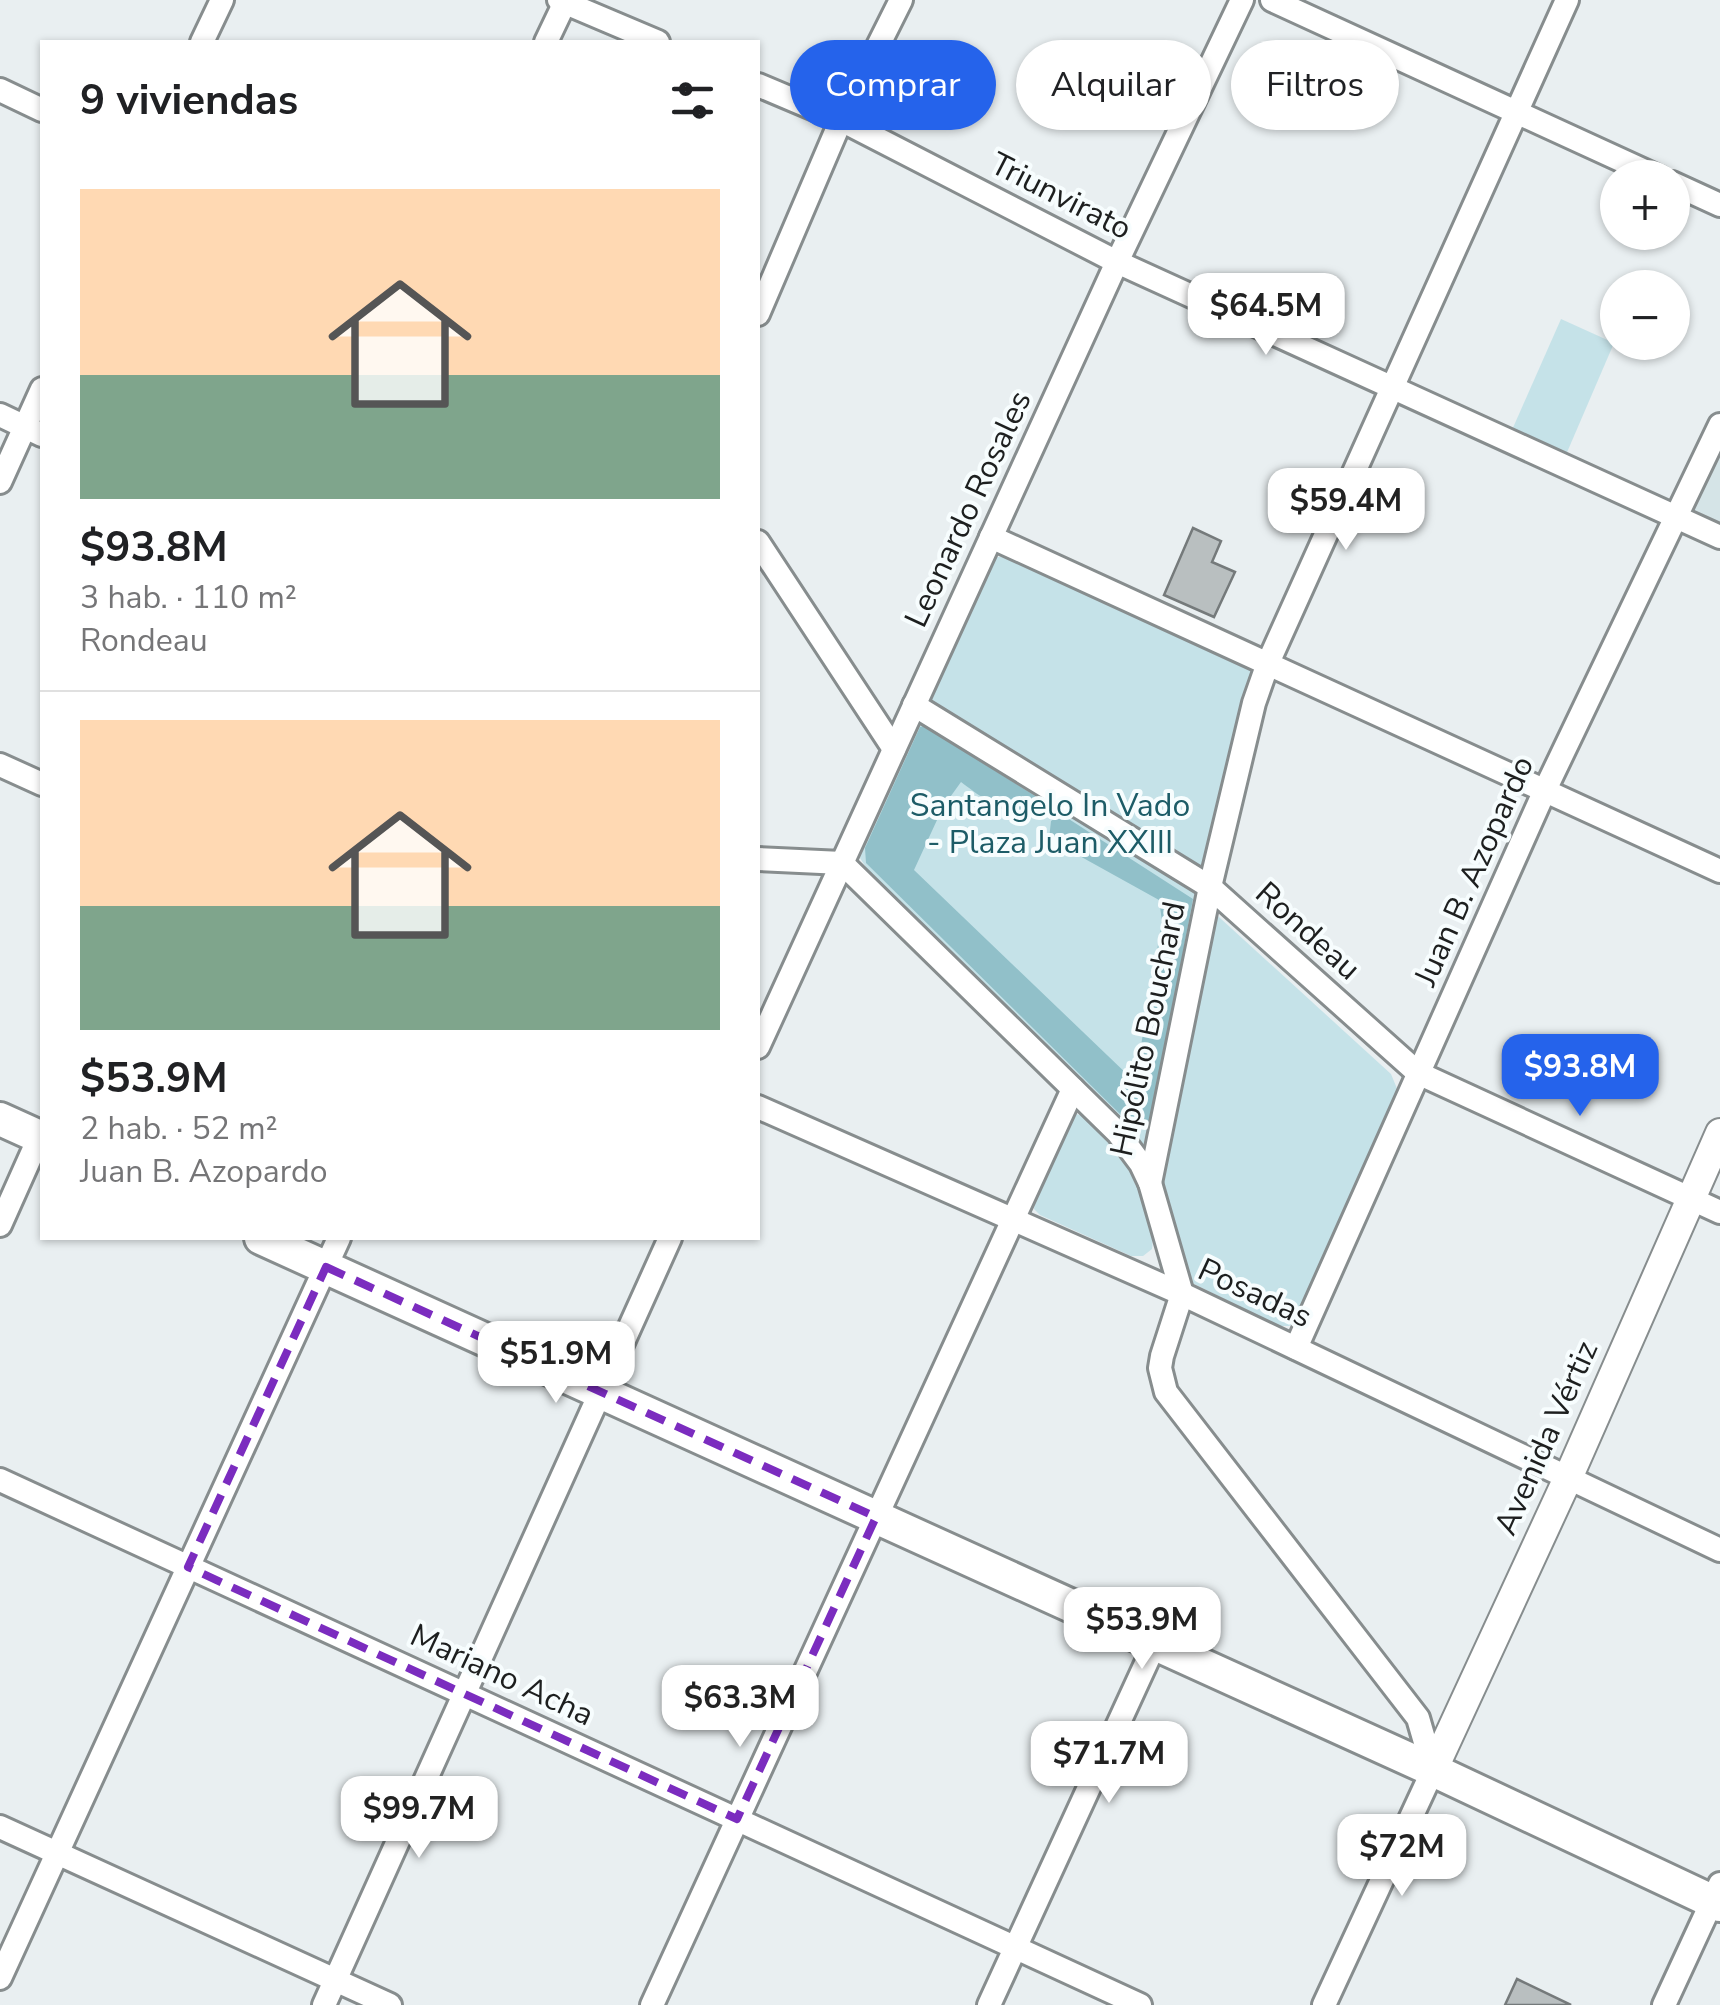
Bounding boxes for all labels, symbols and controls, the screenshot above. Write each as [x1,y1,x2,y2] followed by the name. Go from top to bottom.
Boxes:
[790,40,996,130] chip: Comprar
[1016,40,1211,130] chip: Alquilar
[1231,40,1399,130] chip: Filtros
[80,72,298,129] text: 9 viviendas
[665,73,720,128] icon: filters
[983,142,1139,250] street label: Triunvirato
[1600,160,1690,360] map controls
[1600,160,1690,250] button: +
[310,254,490,434] icon: home
[1600,270,1690,360] button: −
[1185,273,1347,358] pin: $64.5M
[1210,284,1322,327] text: $64.5M
[894,384,1042,634] street label: Leonardo Rosales
[1265,468,1427,553] pin: $59.4M
[1290,479,1402,522] text: $59.4M
[80,519,228,576] text: $93.8M
[80,576,297,619] text: 3 hab. · 110 m²
[80,619,208,662] text: Rondeau
[1404,749,1544,994] street label: Juan B. Azopardo
[910,784,1190,864] park label: Santangelo In Vado - Plaza Juan XXIII
[310,785,490,965] icon: home
[1246,872,1370,990] street label: Rondeau
[1100,898,1196,1160] street label: Hipólito Bouchard
[1499,1034,1661,1119] pin: $93.8M
[1524,1045,1636,1088] text: $93.8M
[80,1050,228,1107] text: $53.9M
[80,1107,278,1150] text: 2 hab. · 52 m²
[80,1150,327,1193] text: Juan B. Azopardo
[1191,1248,1319,1338] street label: Posadas
[475,1321,637,1406] pin: $51.9M
[500,1332,612,1375] text: $51.9M
[1484,1334,1608,1542] street label: Avenida Vértiz
[1061,1587,1223,1672] pin: $53.9M
[1086,1598,1198,1641] text: $53.9M
[403,1614,601,1736] street label: Mariano Acha
[659,1665,821,1750] pin: $63.3M
[684,1676,796,1719] text: $63.3M
[1028,1721,1190,1806] pin: $71.7M
[1053,1732,1165,1775] text: $71.7M
[338,1776,500,1861] pin: $99.7M
[363,1787,475,1830] text: $99.7M
[1343,1814,1461,1899] pin: $72M
[1359,1825,1445,1868] text: $72M

